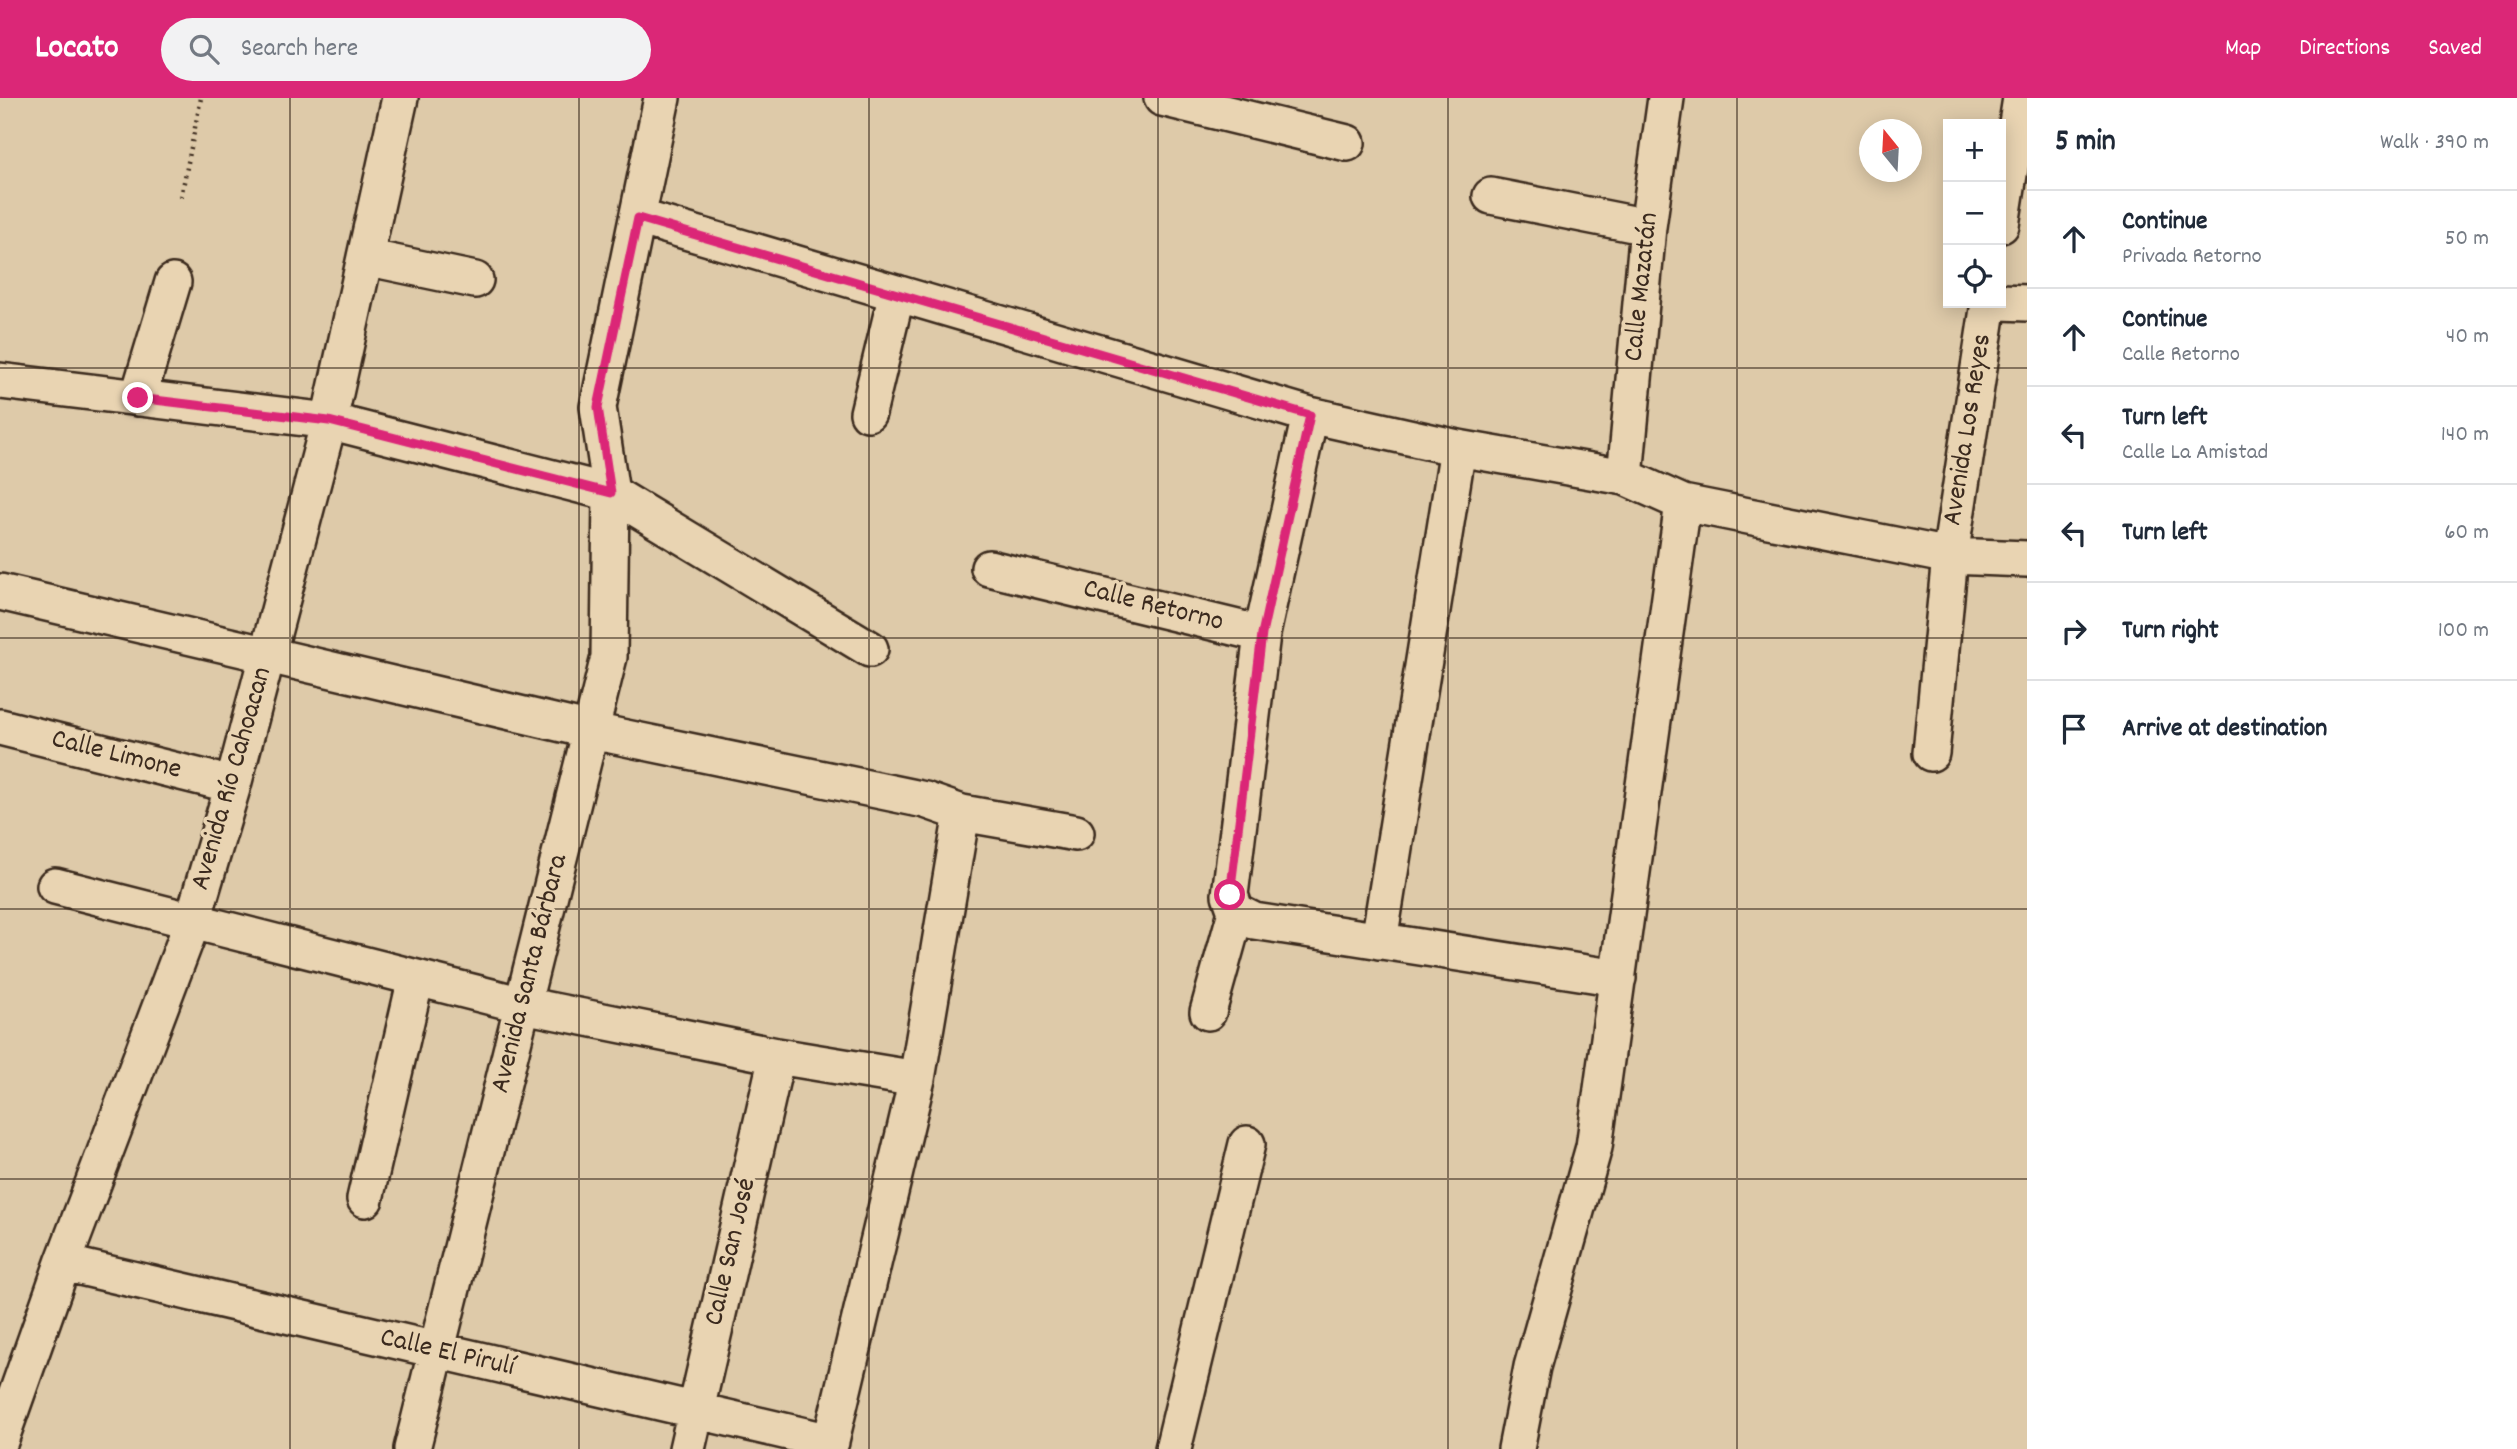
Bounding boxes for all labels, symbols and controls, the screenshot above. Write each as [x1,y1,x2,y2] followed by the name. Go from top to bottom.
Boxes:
[161,18,651,81] search box
[35,26,119,73] text: Locato
[185,30,223,68] icon: search
[241,31,358,68] text: Search here
[2225,32,2261,66] text: Map
[2299,32,2390,66] text: Directions
[2428,32,2482,66] text: Saved
[1859,119,1922,182] north arrow
[1943,119,2006,308] map controls
[1943,119,2006,182] button: +
[2055,122,2116,165] text: 5 min
[2380,127,2489,160] text: Walk · 390 m
[1943,182,2006,245] button: −
[2122,204,2207,241] text: Continue
[1615,211,1671,363] street label: Calle Mazatán
[2055,220,2093,258] icon: ahead
[2445,223,2489,256] text: 50 m
[2122,241,2262,274] text: Privada Retorno
[1943,245,2006,308] button: locate
[2122,302,2207,339] text: Continue
[2055,318,2093,356] icon: ahead
[2446,321,2489,354] text: 40 m
[1934,331,2004,529] street label: Avenida Los Reyes
[2122,339,2240,372] text: Calle Retorno
[122,382,153,413] route end
[2122,400,2208,437] text: Turn left
[2055,416,2093,454] icon: left
[2441,419,2489,452] text: 140 m
[2122,437,2268,470] text: Calle La Amistad
[2055,514,2093,552] icon: left
[2122,515,2208,552] text: Turn left
[2444,517,2489,550] text: 60 m
[1079,570,1227,644] street label: Calle Retorno
[2055,612,2093,650] icon: right
[2122,613,2219,650] text: Turn right
[2438,615,2489,648] text: 100 m
[182,663,284,895] street label: Avenida Río Cahoacan
[2055,710,2093,748] icon: arrive
[2122,711,2327,748] text: Arrive at destination
[47,721,185,791] street label: Calle Limone
[482,850,580,1098] street label: Avenida Santa Bárbara
[1214,879,1245,910] route start
[696,1174,768,1330] street label: Calle San José
[376,1319,520,1389] street label: Calle El Pirulí

